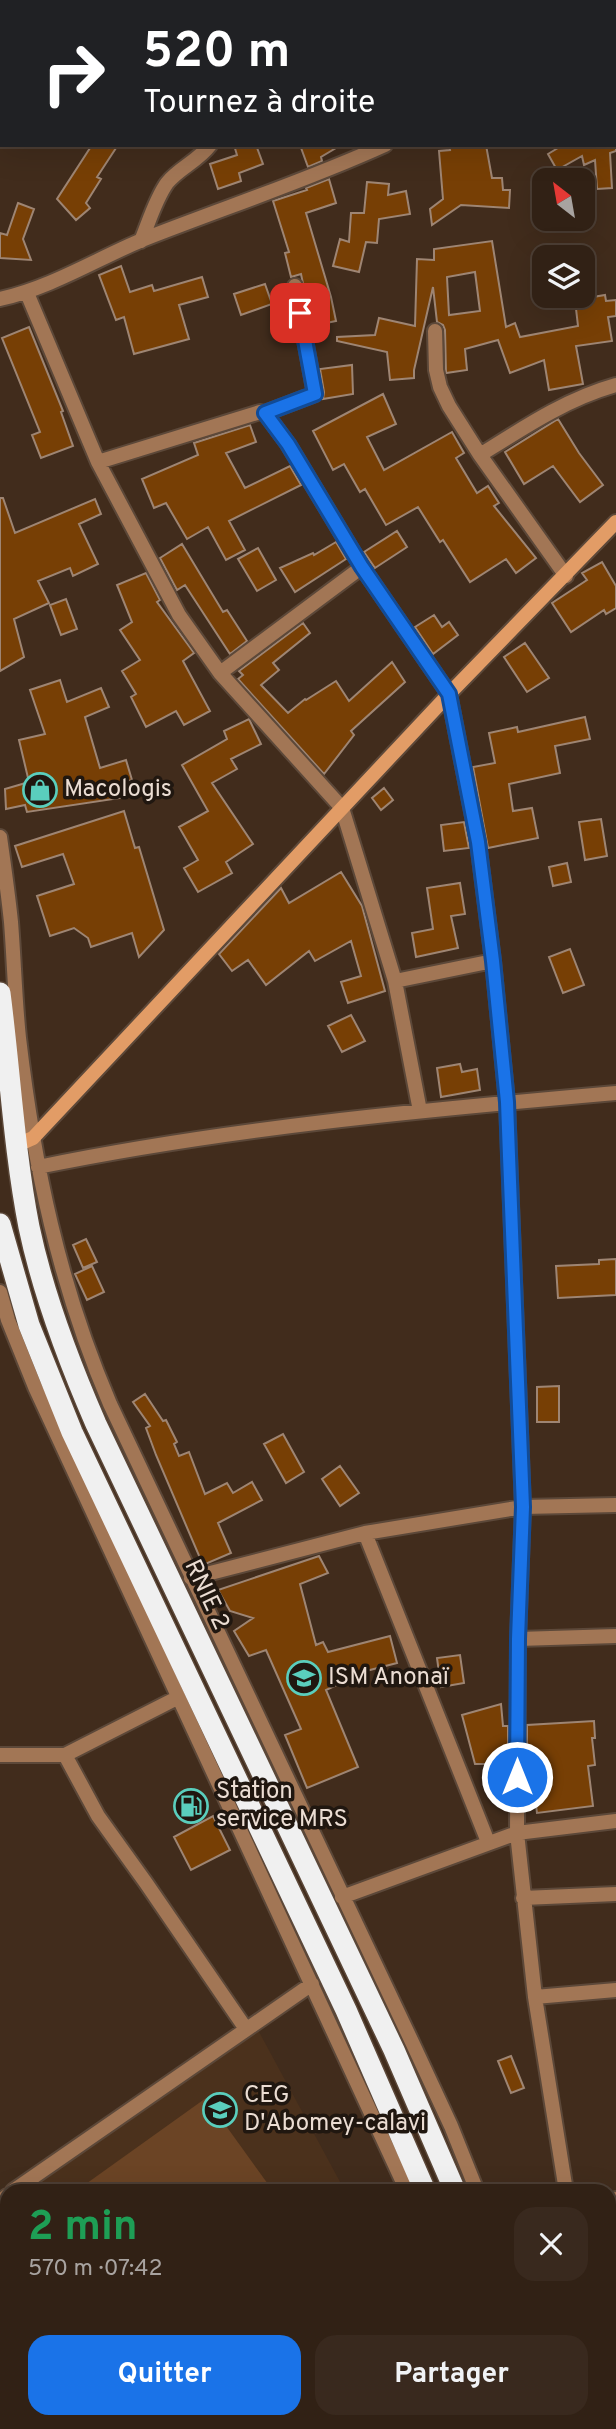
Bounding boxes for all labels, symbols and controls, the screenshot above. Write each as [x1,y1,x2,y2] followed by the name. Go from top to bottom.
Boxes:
[143,23,290,85] text: 520 m
[28,28,119,119] icon: right
[143,84,375,124] text: Tournez à droite
[532,168,595,231] north arrow
[532,168,595,308] map controls
[532,245,595,308] button: layers
[270,283,330,343] pin
[281,294,319,332] icon: arrive
[21,771,59,809] shop icon: Macologis
[64,775,172,805] place label: Macologis
[177,1555,235,1635] street label: RNIE 2
[285,1659,323,1697] school or university icon: ISM Anonaï
[328,1663,450,1693] place label: ISM Anonaï
[480,1740,554,1814] position arrow
[216,1777,348,1835] place label: Station service MRS
[172,1787,210,1825] fuel station icon: Station service MRS
[244,2081,426,2139] place label: CEG D'Abomey-calavi
[201,2091,239,2129] school or university icon: CEG D'Abomey-calavi
[28,2202,138,2255] text: 2 min
[514,2207,588,2281] button: close
[28,2255,163,2284] text: 570 m · 07:42
[28,2335,301,2415] button: Quitter
[315,2335,588,2415] button: Partager

